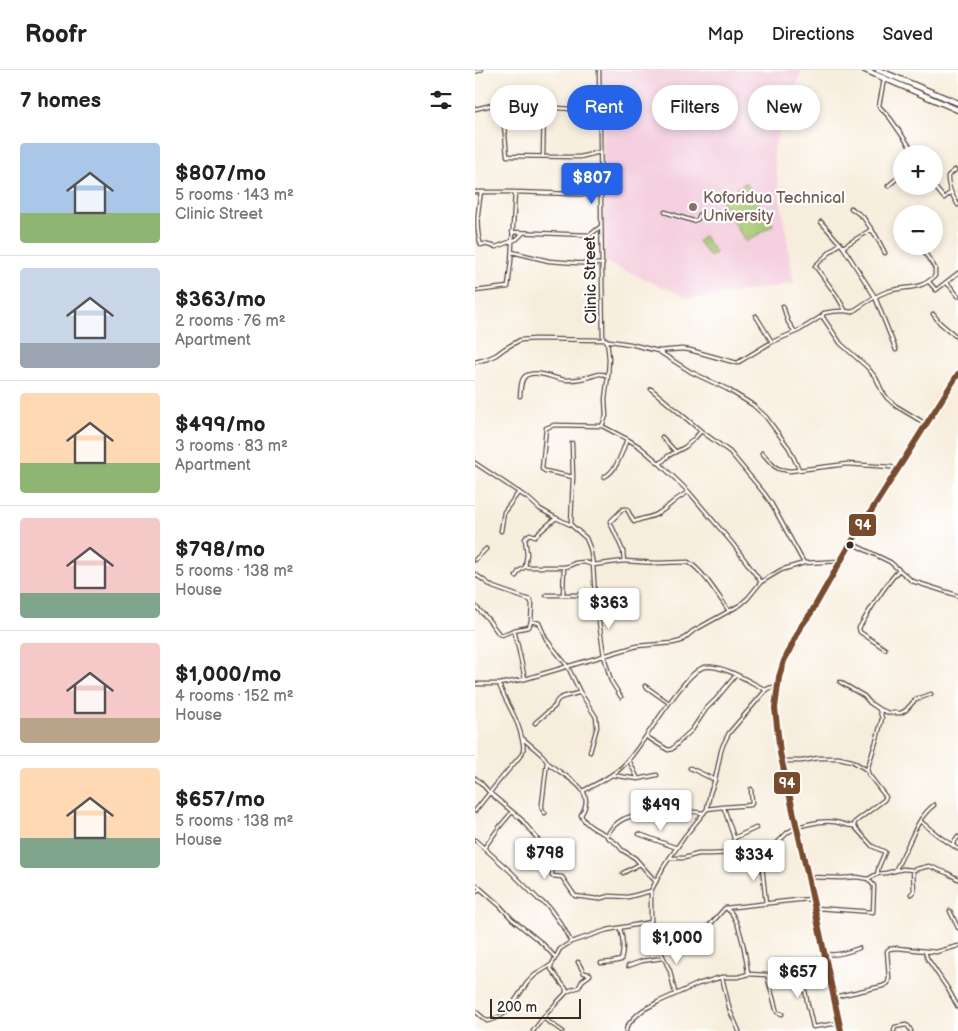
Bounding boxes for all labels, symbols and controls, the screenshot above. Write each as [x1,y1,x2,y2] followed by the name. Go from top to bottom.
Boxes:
[25,20,87,49] text: Roofr
[708,24,744,45] text: Map
[772,24,854,45] text: Directions
[882,24,933,45] text: Saved
[490,85,557,130] chip: Buy
[567,85,642,130] chip: Rent
[652,85,738,130] chip: Filters
[748,85,820,130] chip: New
[427,86,455,114] icon: filters
[20,88,101,113] text: 7 homes
[893,145,943,255] map controls
[893,145,943,195] button: +
[175,161,266,186] text: $807/mo
[562,162,622,205] pin: $807
[60,163,120,223] icon: home
[573,169,611,188] text: $807
[175,186,294,205] text: 5 rooms · 143 m²
[703,189,845,226] place label: Koforidua Technical University
[687,201,699,213] marker: Koforidua Technical University
[175,205,263,224] text: Clinic Street
[893,205,943,255] button: −
[581,236,601,324] street label: Clinic Street
[175,287,266,312] text: $363/mo
[60,288,120,348] icon: home
[175,312,286,331] text: 2 rooms · 76 m²
[175,331,251,350] text: Apartment
[175,412,266,437] text: $499/mo
[60,413,120,473] icon: home
[175,437,288,456] text: 3 rooms · 83 m²
[175,456,251,475] text: Apartment
[848,513,877,537] line badge: 94
[855,517,872,534] text: 94
[175,537,265,562] text: $798/mo
[60,538,120,598] icon: home
[845,540,855,550] unlabelled marker
[175,562,294,581] text: 5 rooms · 138 m²
[175,581,222,600] text: House
[579,588,639,630] pin: $363
[590,594,628,613] text: $363
[175,662,281,687] text: $1,000/mo
[60,663,120,723] icon: home
[175,687,294,706] text: 4 rooms · 152 m²
[175,706,222,725] text: House
[773,771,801,795] line badge: 94
[779,775,796,792] text: 94
[175,787,265,812] text: $657/mo
[60,788,120,848] icon: home
[631,790,691,832] pin: $499
[642,796,680,815] text: $499
[175,812,294,831] text: 5 rooms · 138 m²
[175,831,222,850] text: House
[515,838,575,880] pin: $798
[724,840,784,882] pin: $334
[526,844,564,863] text: $798
[735,846,773,865] text: $334
[636,922,718,965] pin: $1,000
[652,929,702,948] text: $1,000
[768,956,828,999] pin: $657
[779,963,817,982] text: $657
[490,996,581,1019] scale bar
[497,999,537,1016] text: 200 m

